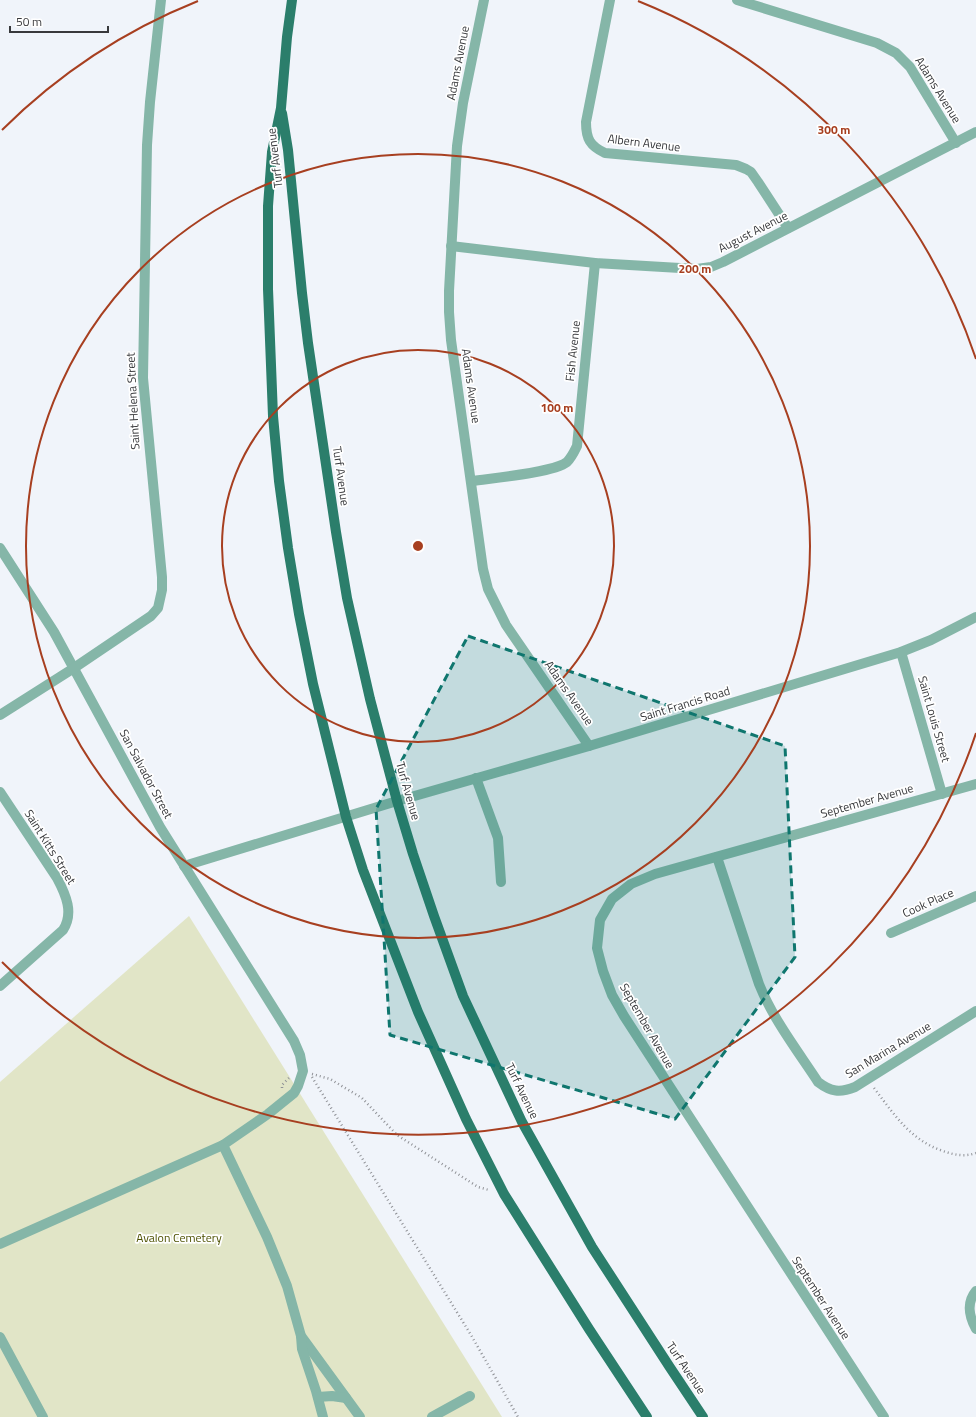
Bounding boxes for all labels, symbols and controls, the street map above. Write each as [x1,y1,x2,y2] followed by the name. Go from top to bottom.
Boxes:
[10,8,108,34] scale bar
[16,12,42,31] text: 50 m
[441,24,474,102] street label: Adams Avenue
[910,53,966,127] street label: Adams Avenue
[818,120,850,139] text: 300 m
[261,127,288,189] street label: Turf Avenue
[607,129,681,156] street label: Albern Avenue
[715,206,791,257] street label: August Avenue
[679,259,711,278] text: 200 m
[560,320,585,382] street label: Fish Avenue
[457,347,486,425] street label: Adams Avenue
[120,351,145,450] street label: Saint Helena Street
[541,398,573,417] text: 100 m
[328,445,355,507] street label: Turf Avenue
[411,539,425,553] centre of rings
[540,656,599,729] street label: Adams Avenue
[913,674,956,765] street label: Saint Louis Street
[638,681,732,726] street label: Saint Francis Road
[115,726,178,823] street label: San Salvador Street
[391,759,426,822] street label: Turf Avenue
[818,778,916,823] street label: September Avenue
[20,805,82,889] street label: Saint Kitts Street
[899,883,957,922] street label: Cook Place
[615,979,680,1072] street label: September Avenue
[841,1016,934,1083] street label: San Marina Avenue
[501,1060,544,1122] street label: Turf Avenue
[136,1228,222,1247] park label: Avalon Cemetery
[787,1252,855,1343] street label: September Avenue
[662,1338,711,1398] street label: Turf Avenue

